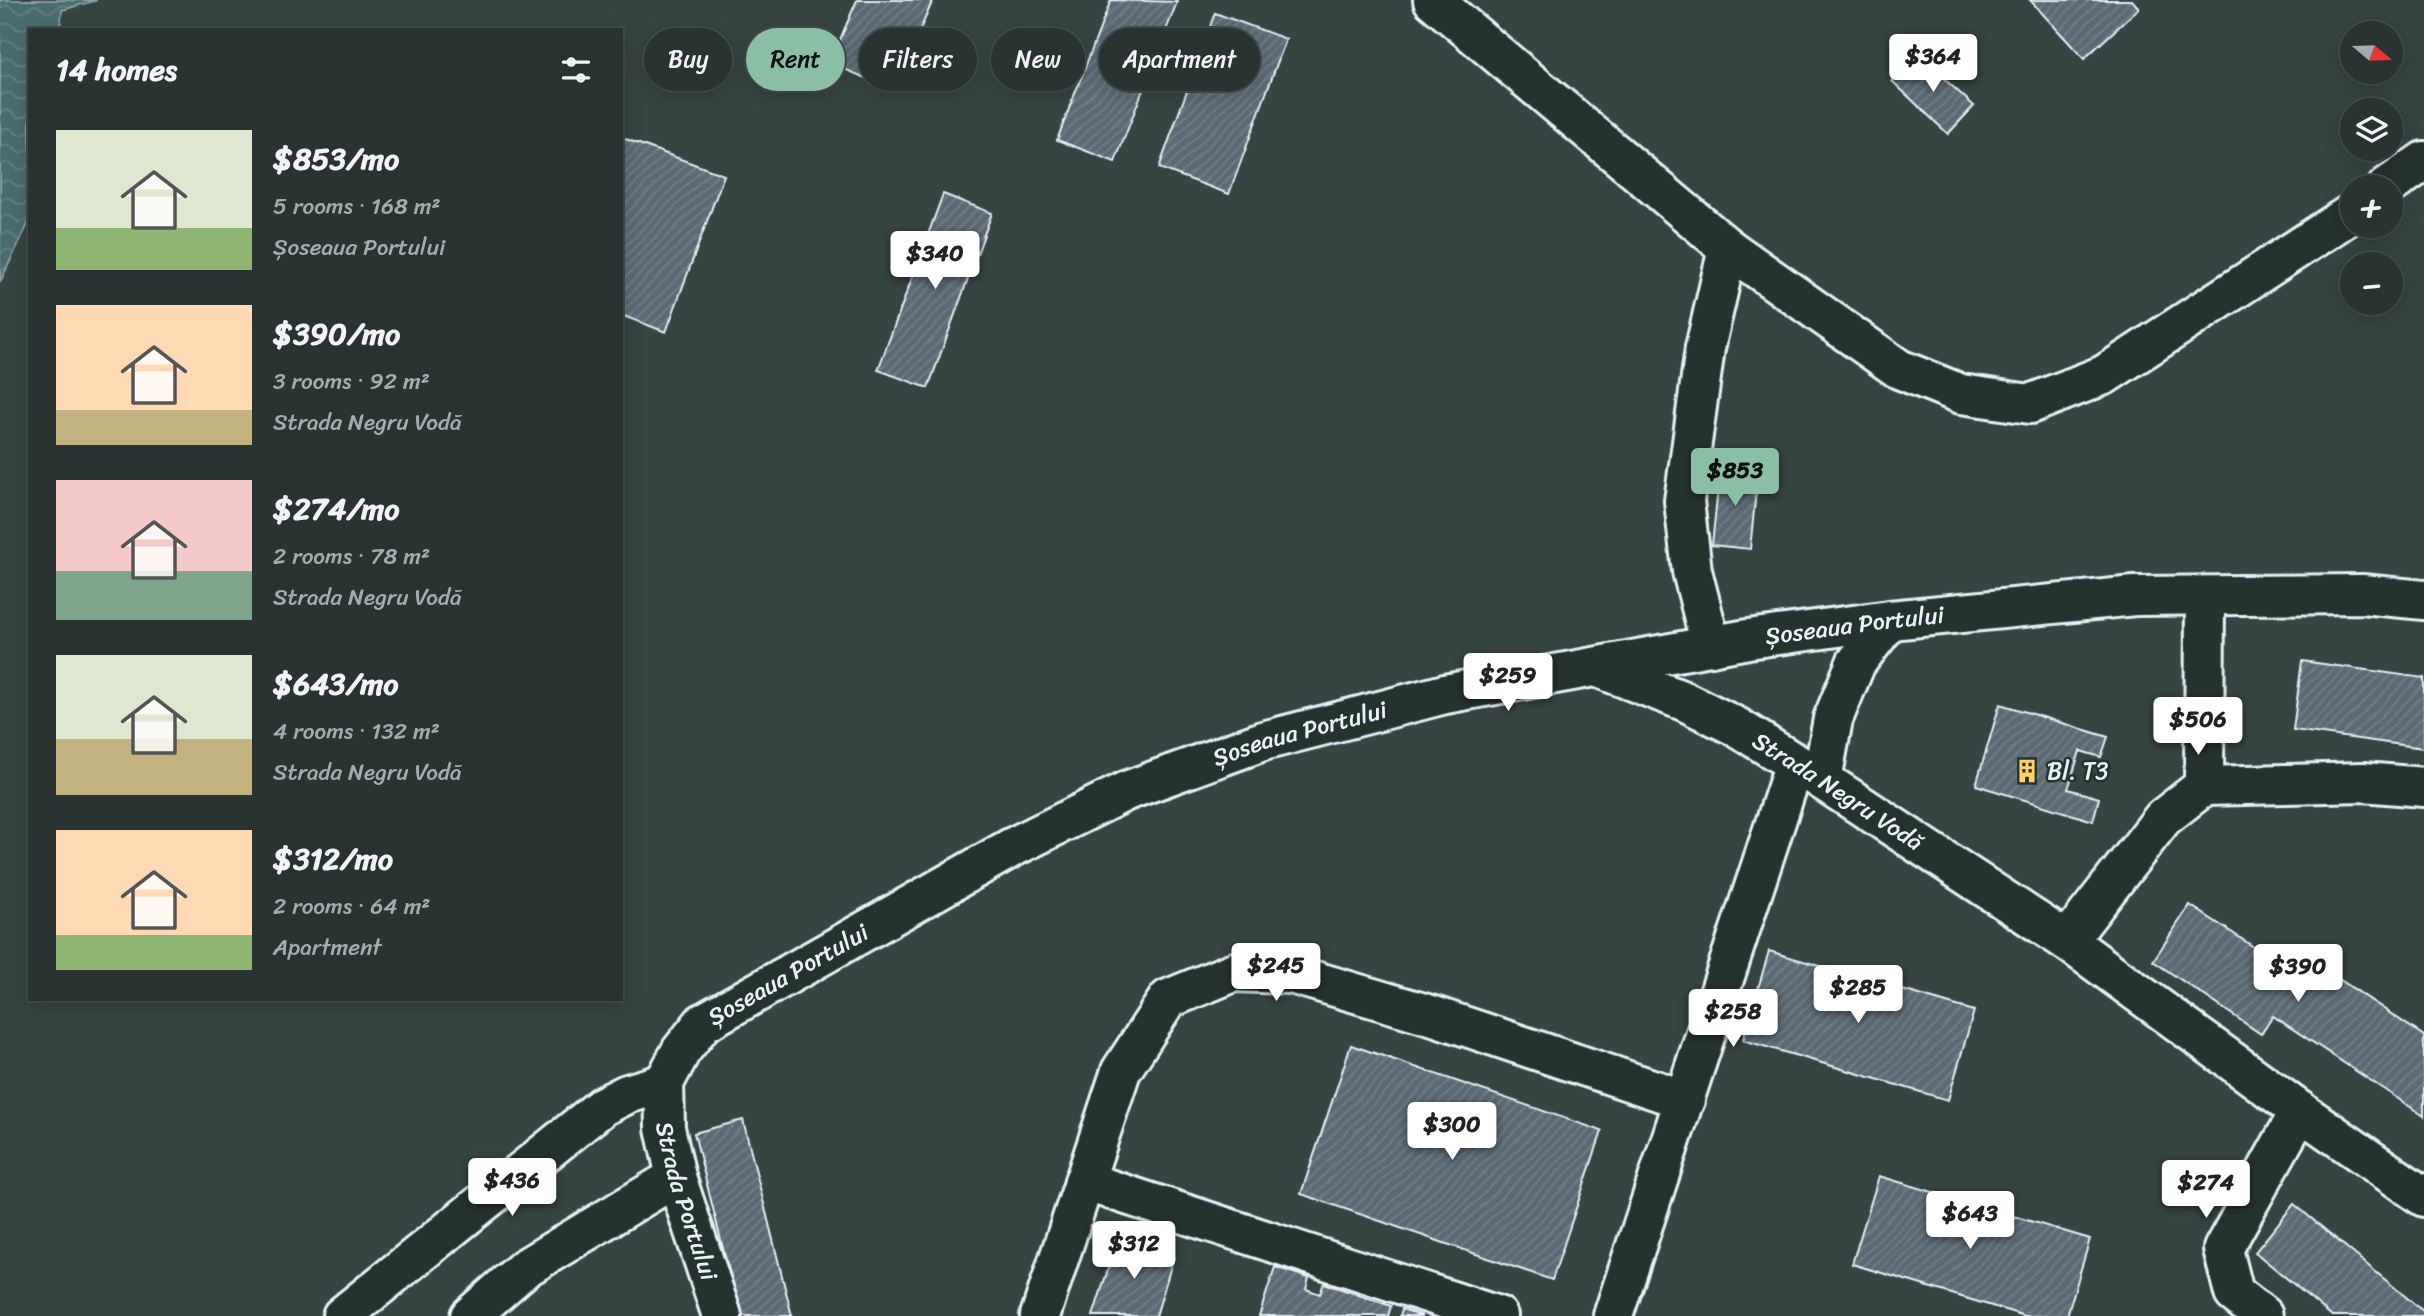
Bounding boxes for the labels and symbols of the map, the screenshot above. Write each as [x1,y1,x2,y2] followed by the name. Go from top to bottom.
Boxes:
[2340,21,2403,84] north arrow
[1892,34,1974,94] pin: $364
[894,232,976,291] pin: $340
[1694,448,1776,508] pin: $853
[1762,594,1946,658] street label: Șoseaua Portului
[1467,654,1549,713] pin: $259
[1206,689,1392,779] street label: Șoseaua Portului
[2157,698,2239,757] pin: $506
[1744,720,1933,863] street label: Strada Negru Vodă
[2047,750,2108,792] place label: Bl. T3
[2013,757,2041,785] building icon: Bl. T3
[699,912,877,1037] street label: Șoseaua Portului
[1235,944,1317,1003] pin: $245
[2257,944,2339,1004] pin: $390
[1817,965,1899,1025] pin: $285
[1692,990,1774,1049] pin: $258
[1411,1102,1493,1162] pin: $300
[643,1117,730,1286] street label: Strada Portului
[471,1158,553,1218] pin: $436
[2165,1160,2247,1220] pin: $274
[1929,1192,2011,1251] pin: $643
[1093,1222,1175,1281] pin: $312

